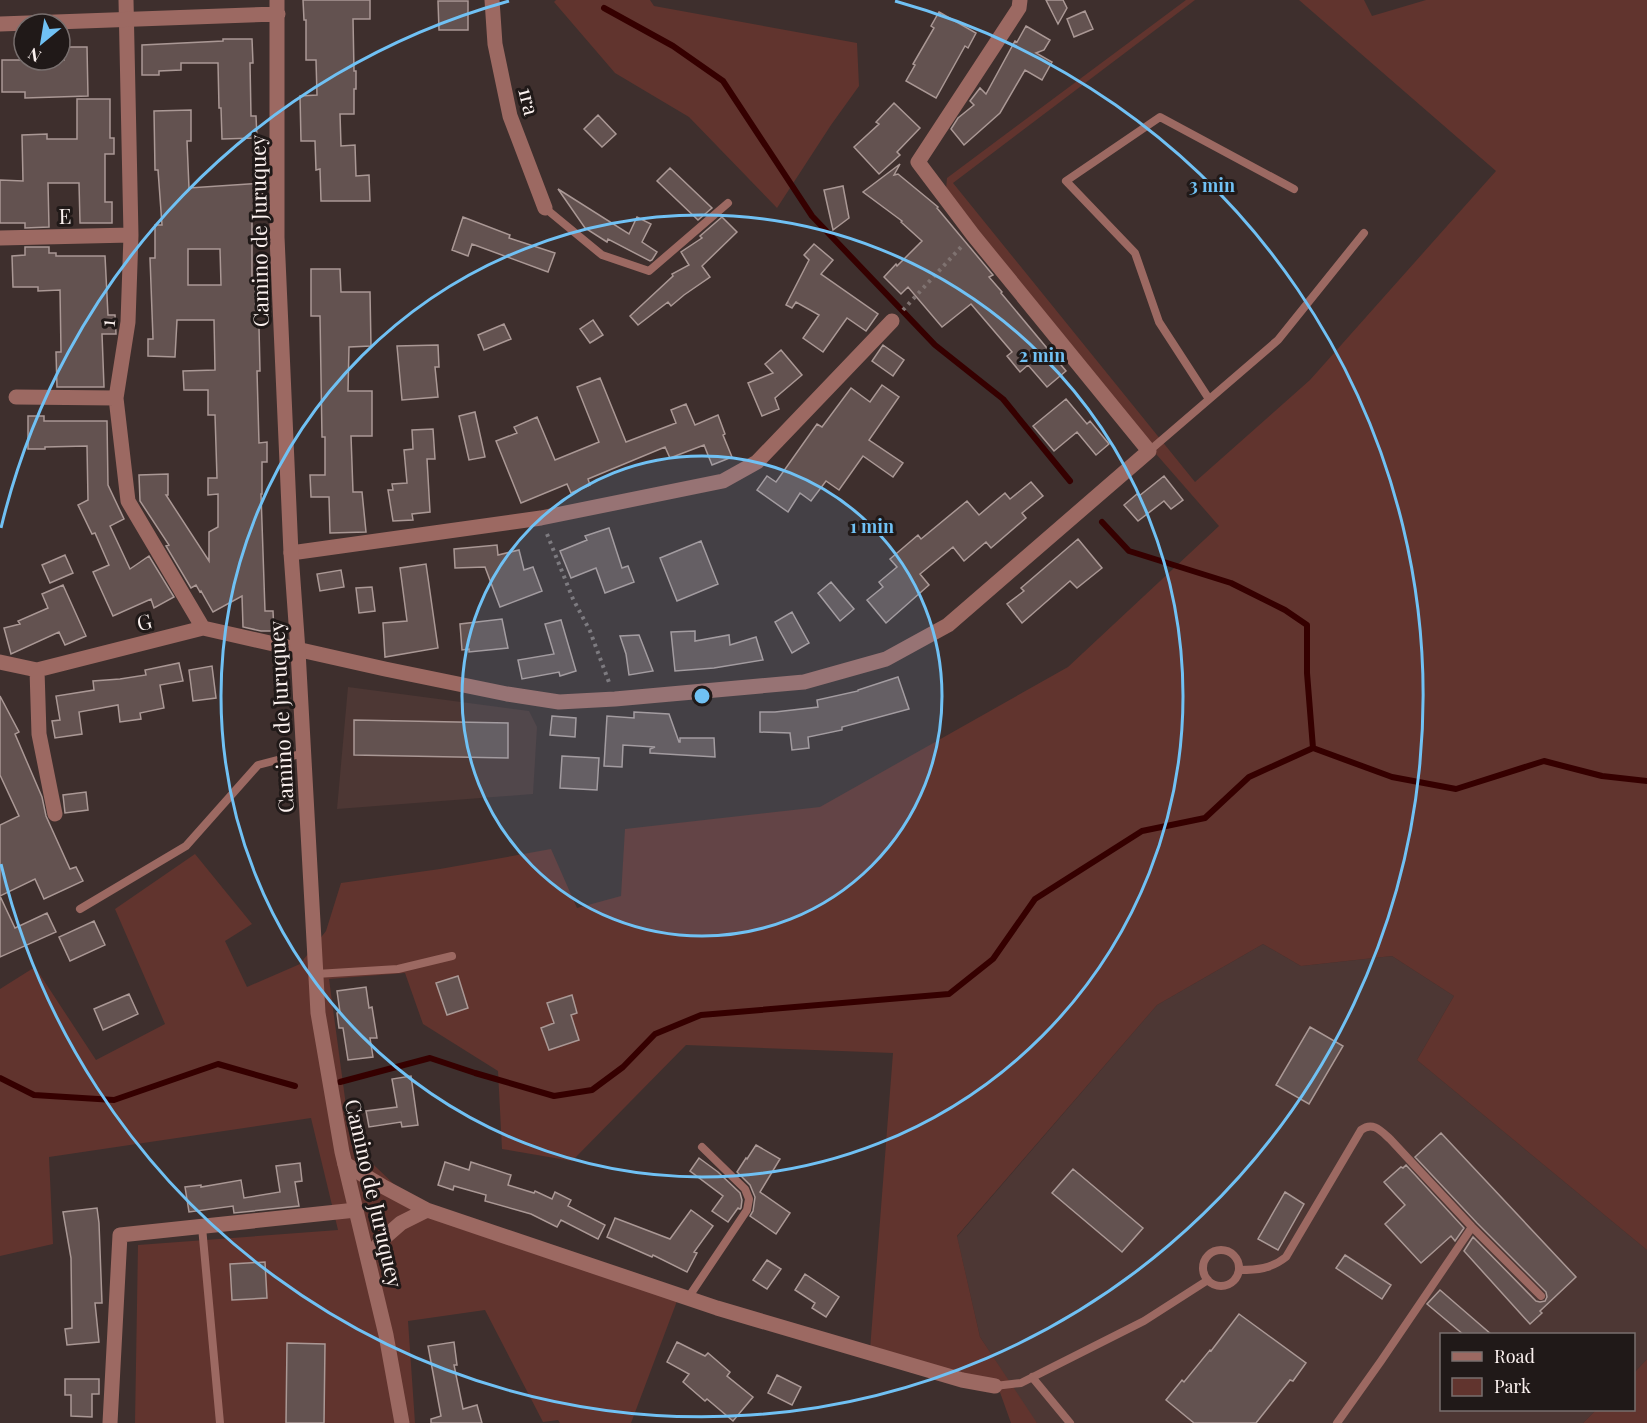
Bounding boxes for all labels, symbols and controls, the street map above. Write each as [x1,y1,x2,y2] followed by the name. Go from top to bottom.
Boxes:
[12,12,72,72] north arrow
[24,43,45,67] text: N
[513,84,547,118] street label: 1ra
[242,134,274,327] street label: Camino de Juruquey
[1189,173,1235,197] text: 3 min
[58,201,72,229] street label: E
[92,317,120,328] street label: 1
[1019,343,1065,367] text: 2 min
[850,514,894,538] text: 1 min
[133,606,155,636] street label: G
[261,620,299,814] street label: Camino de Juruquey
[692,686,712,706] centre of rings
[340,1096,410,1290] street label: Camino de Juruquey
[1440,1333,1635,1411] legend
[1494,1344,1535,1368] text: Road
[1494,1374,1531,1398] text: Park

